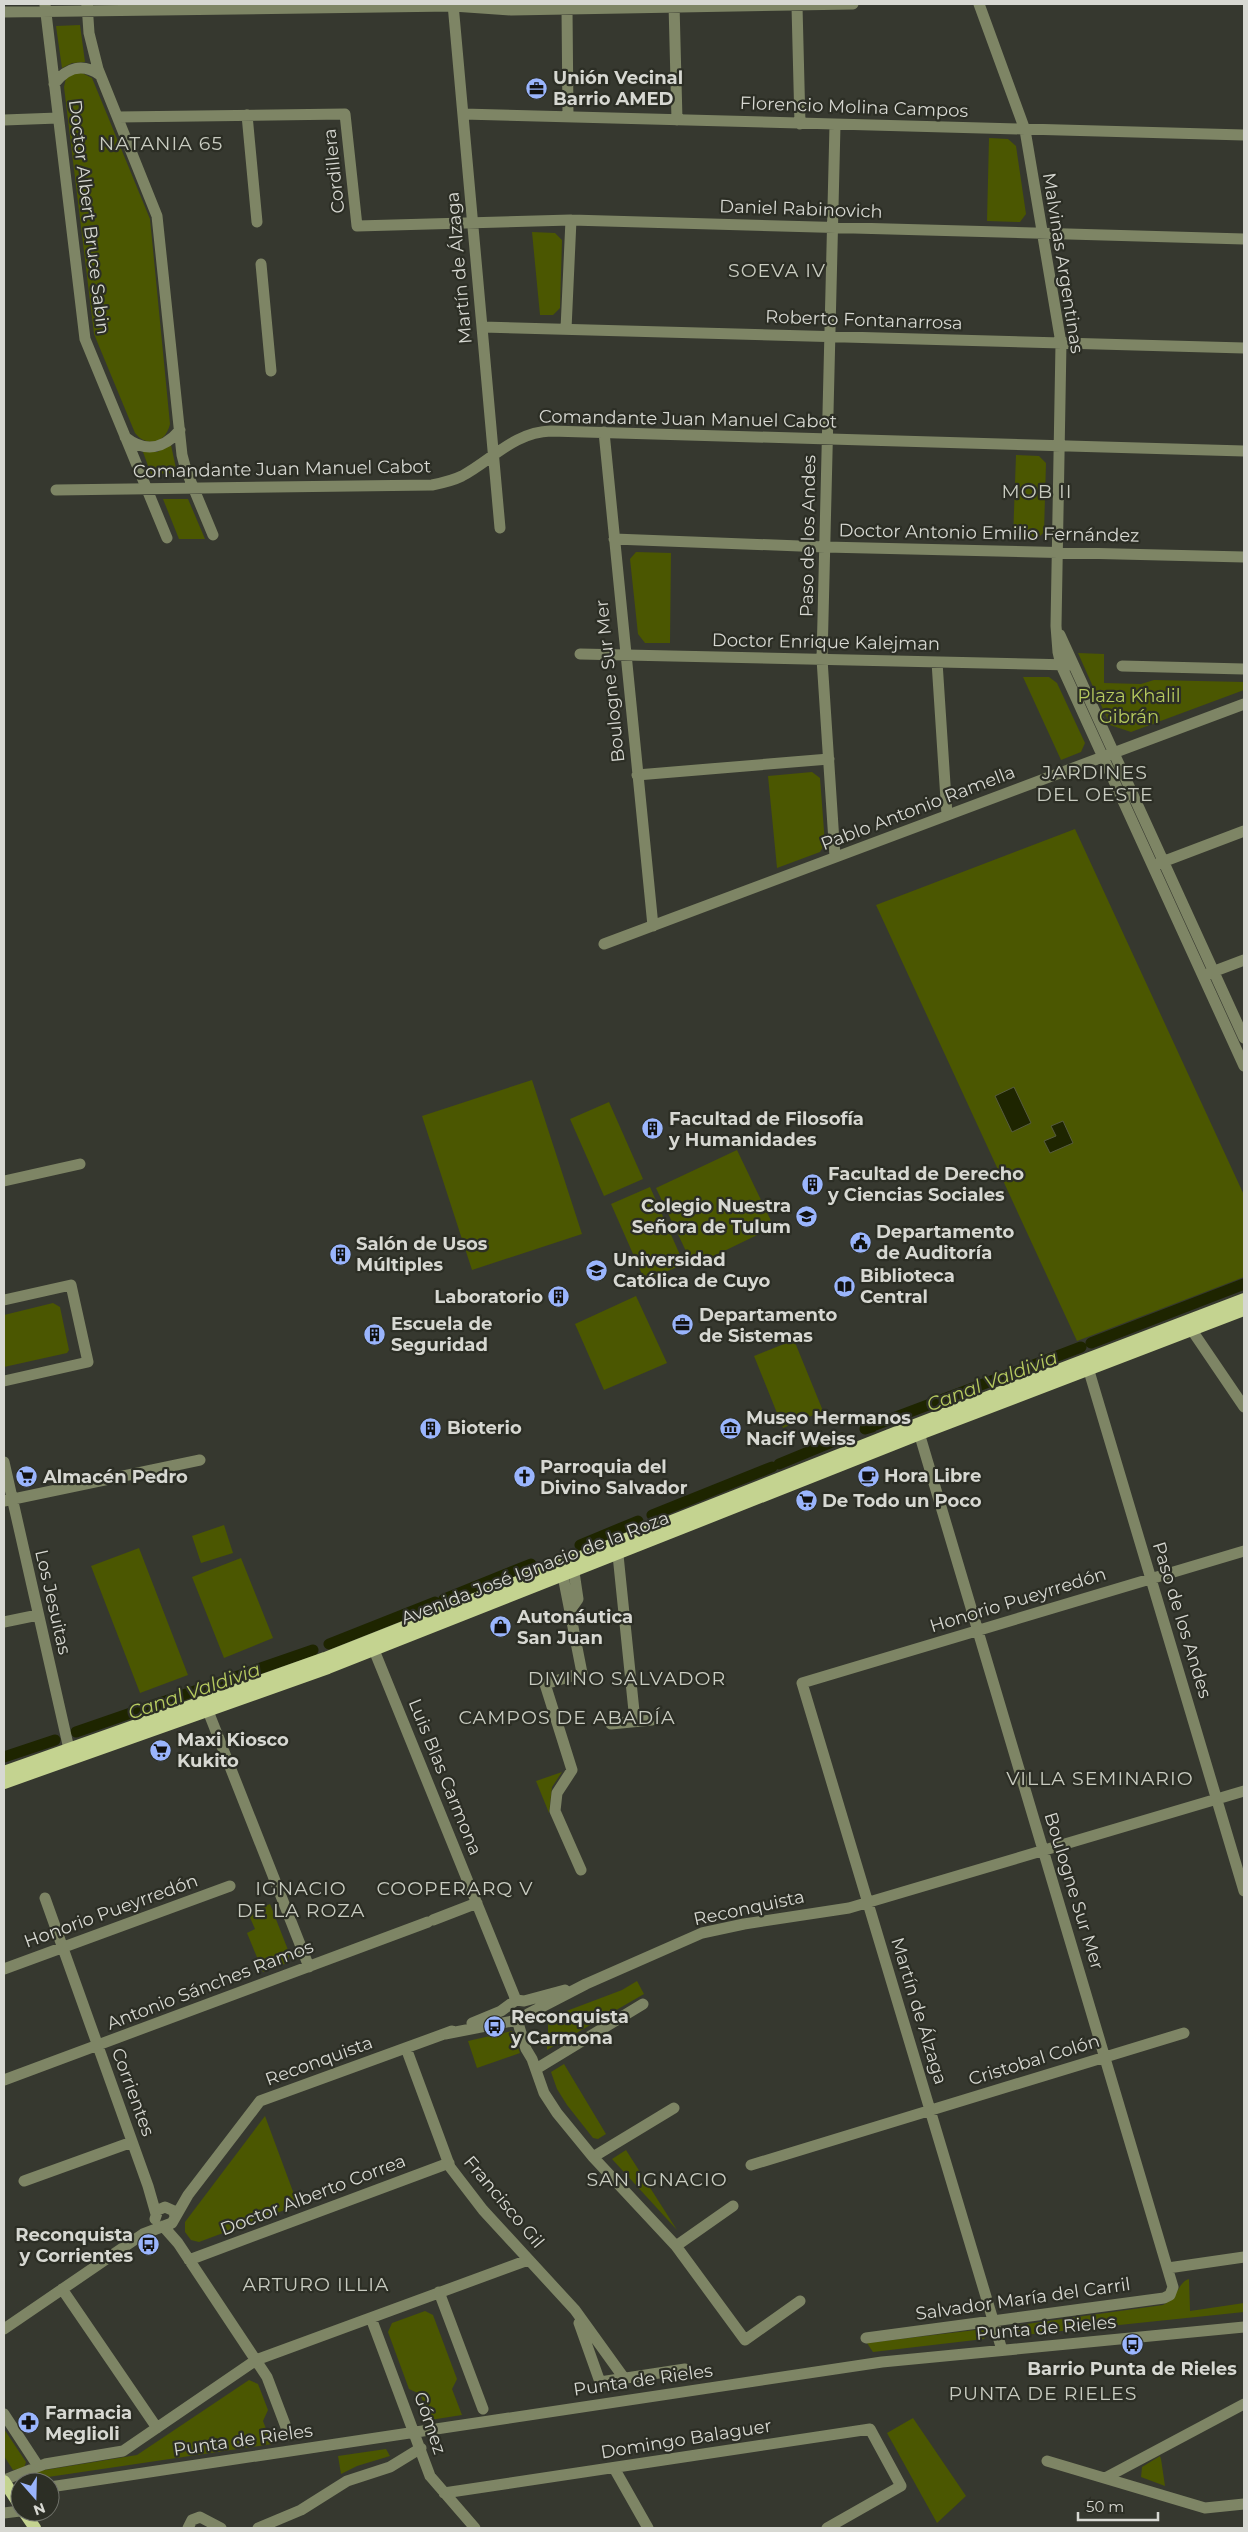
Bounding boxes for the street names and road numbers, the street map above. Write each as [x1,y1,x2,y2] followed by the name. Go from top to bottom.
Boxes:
[739,92,969,122] street label: Florencio Molina Campos
[64,98,114,336] street label: Doctor Albert Bruce Sabin
[319,127,349,215] street label: Cordillera
[1038,171,1088,355] street label: Malvinas Argentinas
[441,191,477,345] street label: Martín de Álzaga
[719,195,883,223] street label: Daniel Rabinovich
[765,306,963,334] street label: Roberto Fontanarrosa
[539,405,837,433] street label: Comandante Juan Manuel Cabot
[796,454,820,617] street label: Paso de los Andes
[133,455,431,483] street label: Comandante Juan Manuel Cabot
[838,519,1140,547] street label: Doctor Antonio Emilio Fernández
[591,599,629,763] street label: Boulogne Sur Mer
[712,629,940,655] street label: Doctor Enrique Kalejman
[818,761,1018,855] street label: Pablo Antonio Ramella
[398,1507,672,1629] street label: Avenida José Ignacio de la Roza
[1148,1539,1216,1701] street label: Paso de los Andes
[30,1547,76,1657] street label: Los Jesuitas
[927,1563,1109,1637] street label: Honorio Pueyrredón
[404,1695,486,1859] street label: Luis Blas Carmona
[1040,1810,1108,1972] street label: Boulogne Sur Mer
[21,1869,201,1953] street label: Honorio Pueyrredón
[692,1886,806,1930] street label: Reconquista
[104,1935,317,2035] street label: Antonio Sánches Ramos
[886,1935,952,2087] street label: Martín de Álzaga
[966,2030,1102,2090] street label: Cristobal Colón
[262,2031,376,2091] street label: Reconquista
[107,2045,159,2139] street label: Corrientes
[217,2149,409,2241] street label: Doctor Alberto Correa
[459,2151,549,2253] street label: Francisco Gil
[914,2273,1132,2325] street label: Salvador María del Carril
[975,2311,1117,2345] street label: Punta de Rieles
[572,2359,714,2401] street label: Punta de Rieles
[409,2389,451,2457] street label: Gómez
[599,2415,773,2463] street label: Domingo Balaguer
[172,2419,314,2461] street label: Punta de Rieles

